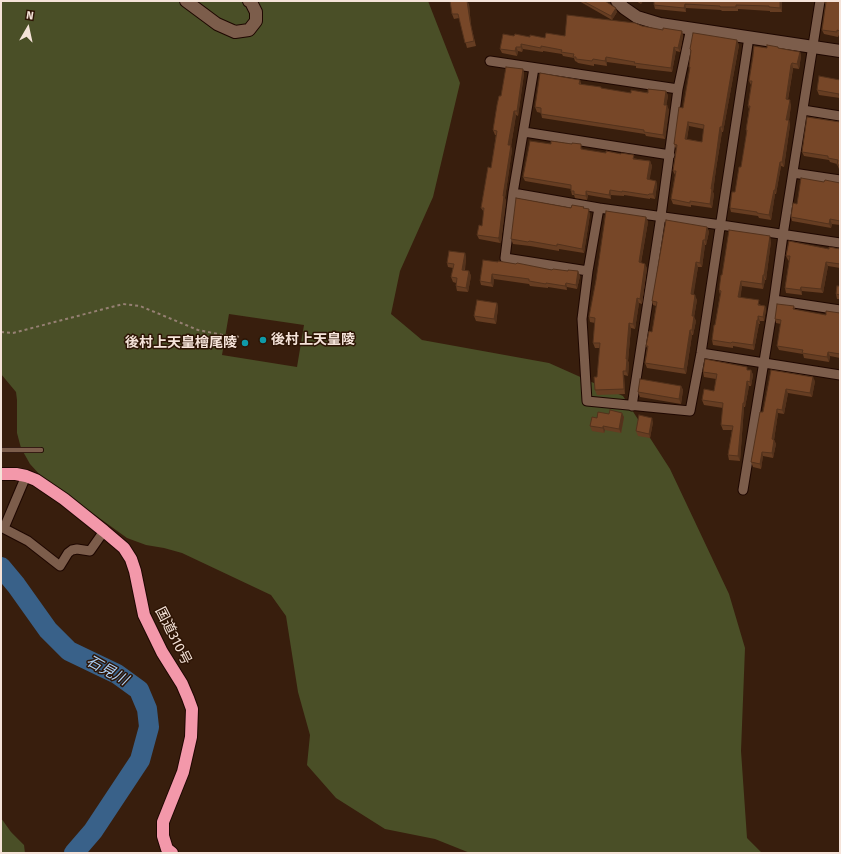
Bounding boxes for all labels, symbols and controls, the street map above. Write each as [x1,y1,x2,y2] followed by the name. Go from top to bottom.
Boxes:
[8,8,48,48] north arrow
[25,9,35,23] text: N
[271,332,355,348] place label: 後村上天皇陵
[125,335,237,351] place label: 後村上天皇檜尾陵
[258,335,268,345] marker: 後村上天皇陵
[240,338,250,348] marker: 後村上天皇檜尾陵
[151,604,195,668] street label: 国道310号
[83,652,131,690] water label: 石見川

